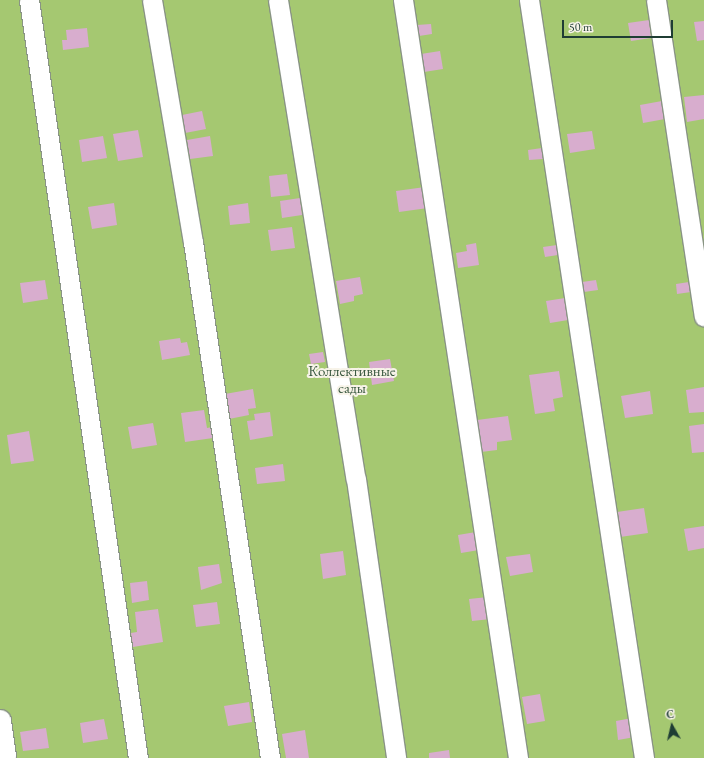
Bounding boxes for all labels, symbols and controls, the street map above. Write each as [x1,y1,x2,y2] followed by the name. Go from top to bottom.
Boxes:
[564,12,675,38] scale bar
[569,19,592,35] text: 50 m
[308,361,396,396] park label: Коллективные сады
[652,706,692,746] north arrow
[665,707,675,722] text: С

